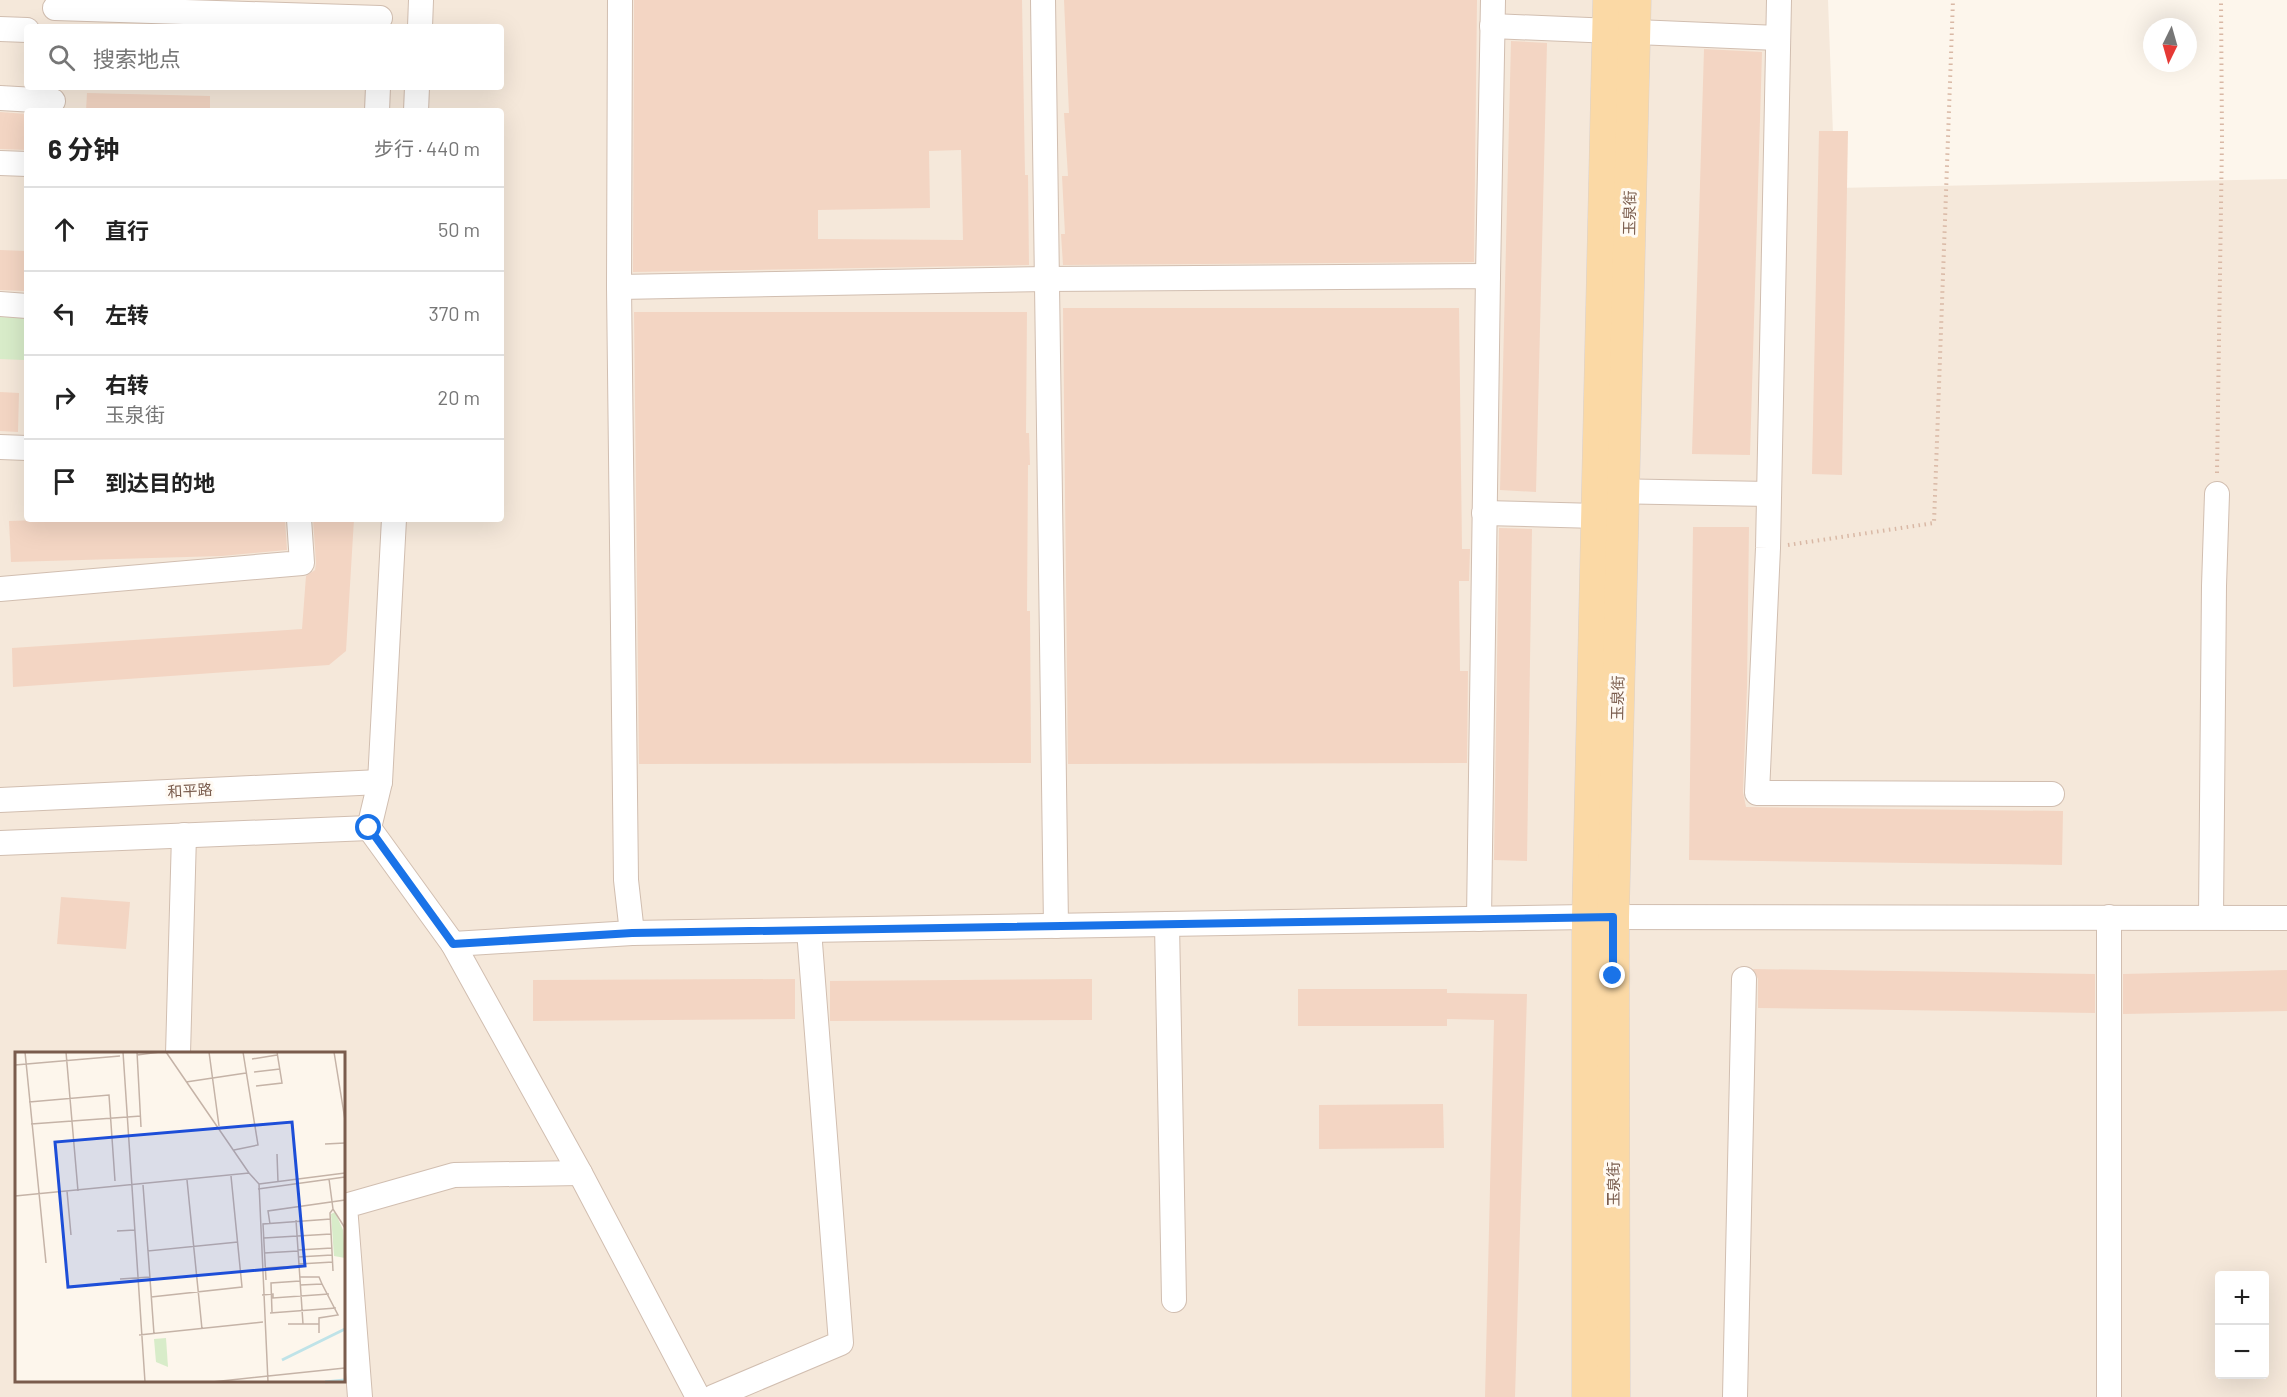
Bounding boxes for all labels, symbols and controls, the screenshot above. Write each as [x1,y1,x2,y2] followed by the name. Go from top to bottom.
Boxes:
[2143,18,2197,72] north arrow
[24,24,504,90] search box
[45,41,78,74] icon: search
[93,45,181,71] text: 搜索地点
[48,133,119,164] text: 6 分钟
[374,136,480,160] text: 步行 · 440 m
[1620,190,1638,236] street label: 玉泉街
[48,213,81,246] icon: ahead
[105,217,149,243] text: 直行
[438,217,480,241] text: 50 m
[48,297,81,330] icon: left
[105,301,149,327] text: 左转
[428,301,480,325] text: 370 m
[105,371,149,397] text: 右转
[48,381,81,414] icon: right
[437,385,480,409] text: 20 m
[105,402,165,426] text: 玉泉街
[48,465,81,498] icon: arrive
[105,469,215,495] text: 到达目的地
[1608,675,1626,721] street label: 玉泉街
[167,780,213,800] street label: 和平路
[355,814,381,840] route start
[1599,962,1625,988] route end
[15,1052,345,1382] inset map
[1604,1161,1622,1207] street label: 玉泉街
[2215,1271,2269,1379] map controls
[2215,1271,2269,1325] button: +
[2215,1325,2269,1379] button: −

